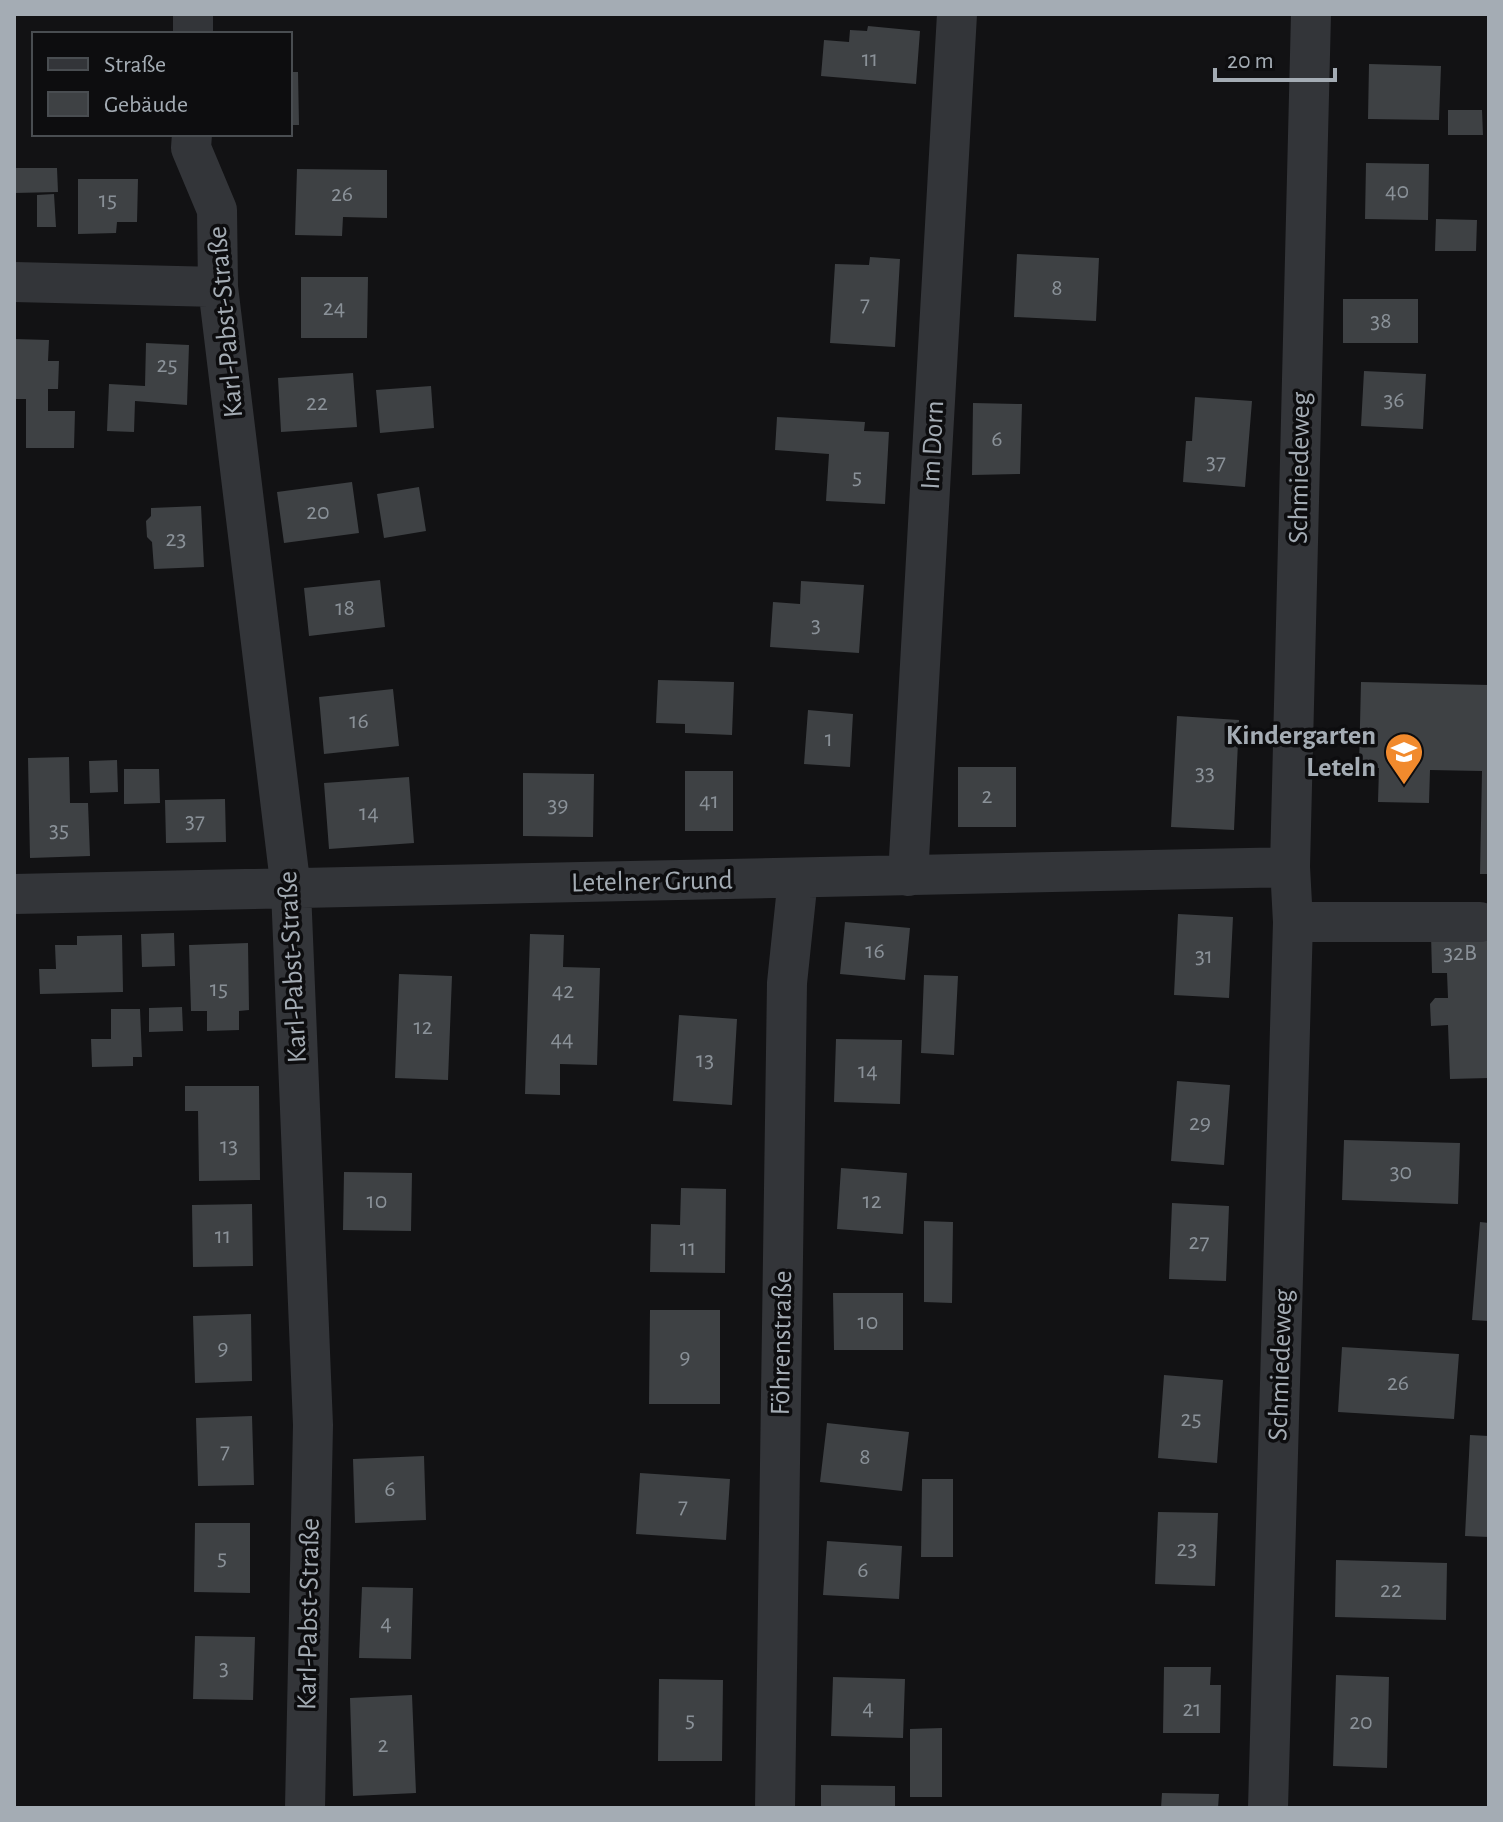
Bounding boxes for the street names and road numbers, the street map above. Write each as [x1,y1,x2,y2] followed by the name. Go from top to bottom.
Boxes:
[204,225,248,419] street label: Karl-Pabst-Straße
[1285,391,1315,544] street label: Schmiedeweg
[917,400,949,490] street label: Im Dorn
[571,867,733,897] street label: Letelner Grund
[274,870,312,1064] street label: Karl-Pabst-Straße
[767,1270,797,1416] street label: Föhrenstraße
[1264,1288,1298,1441] street label: Schmiedeweg
[293,1518,325,1710] street label: Karl-Pabst-Straße

